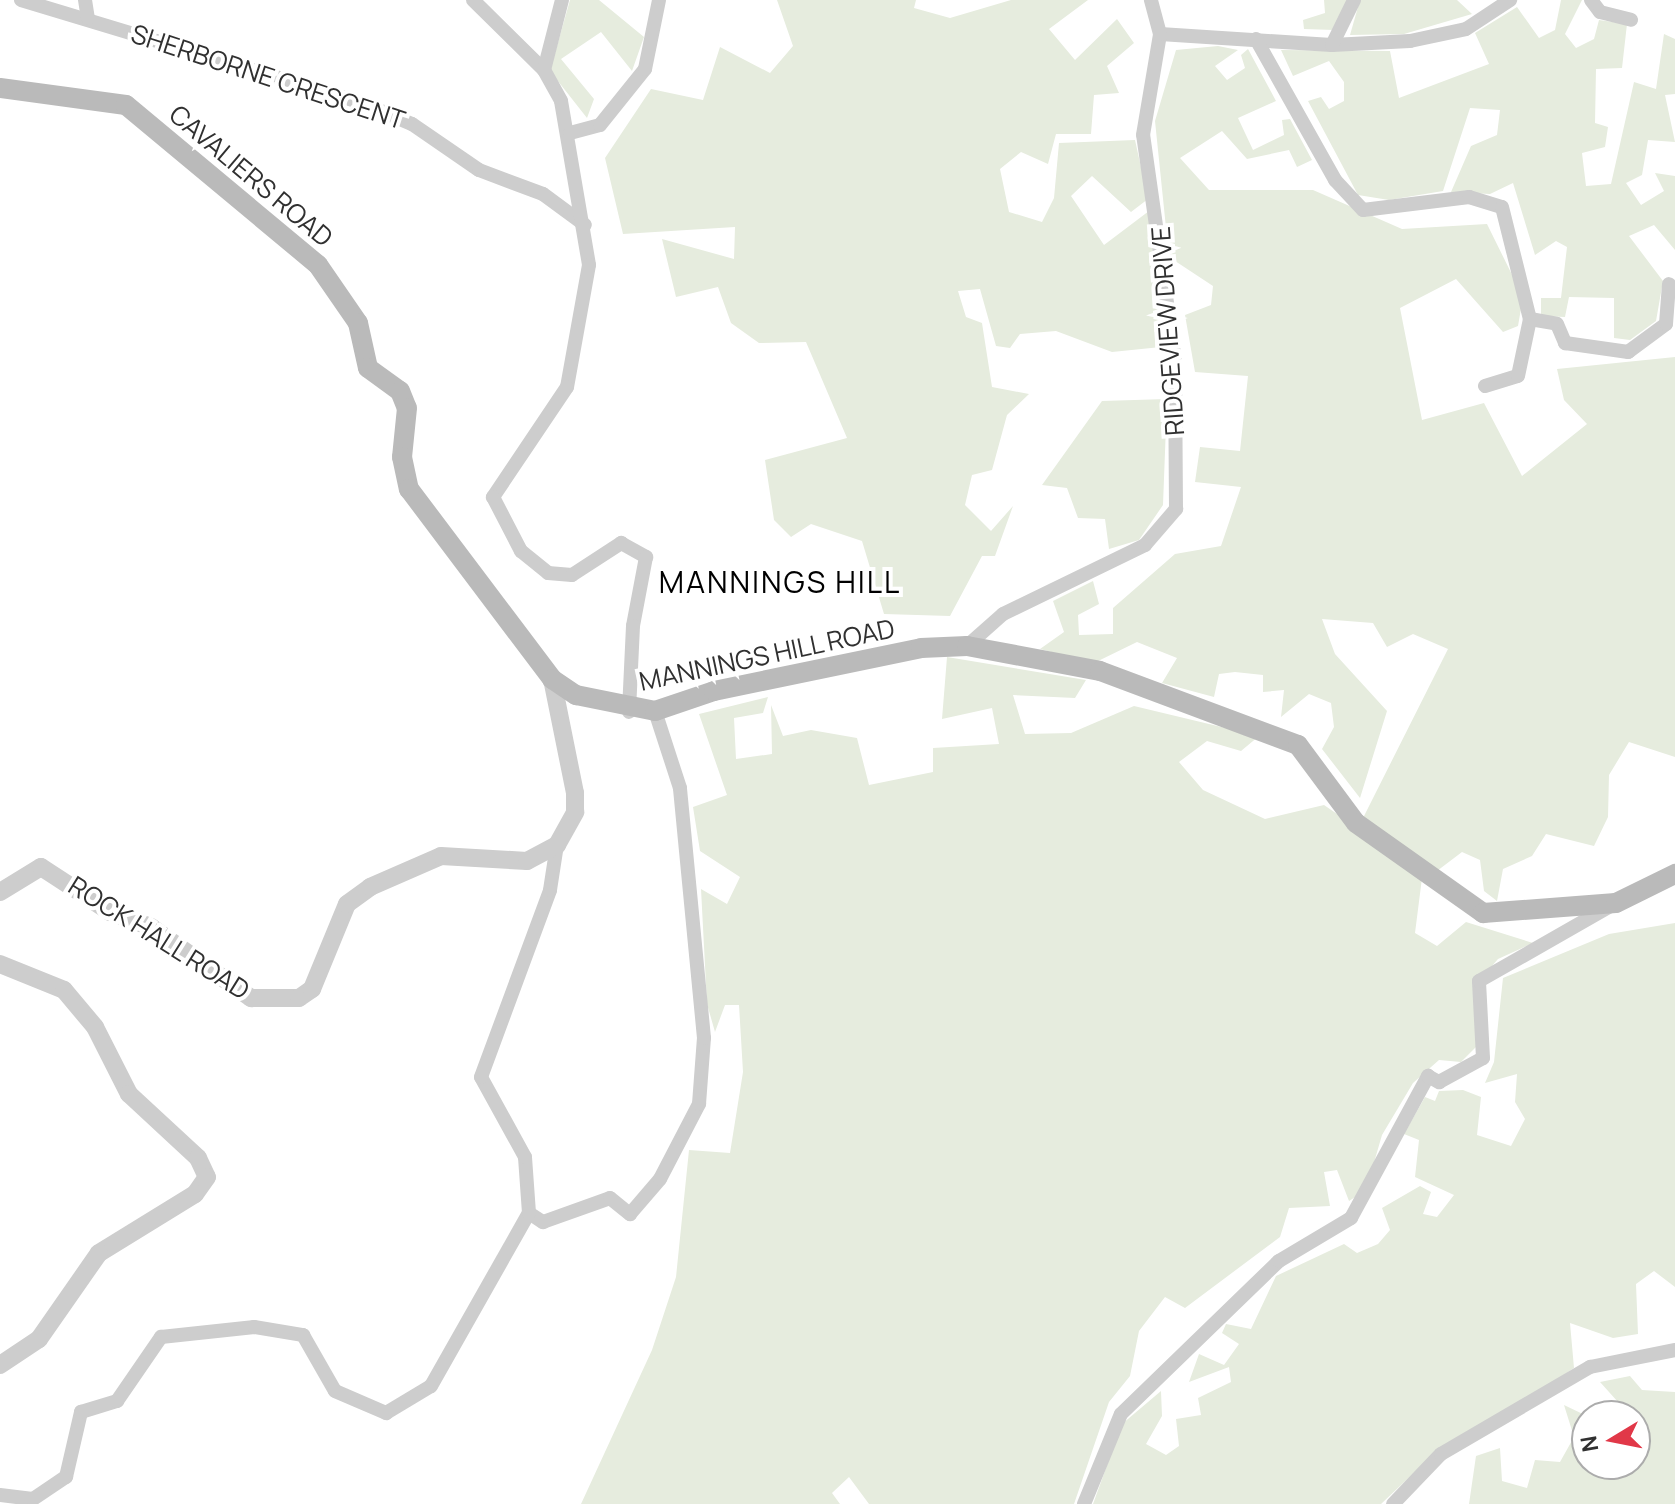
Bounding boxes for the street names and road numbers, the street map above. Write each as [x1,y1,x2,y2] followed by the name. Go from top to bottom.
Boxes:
[127,18,409,136] street label: SHERBORNE CRESCENT
[163,99,339,253] street label: CAVALIERS ROAD
[1145,225,1191,437] street label: RIDGEVIEW DRIVE
[636,613,898,697] street label: MANNINGS HILL ROAD
[62,869,256,1007] street label: ROCK HALL ROAD

